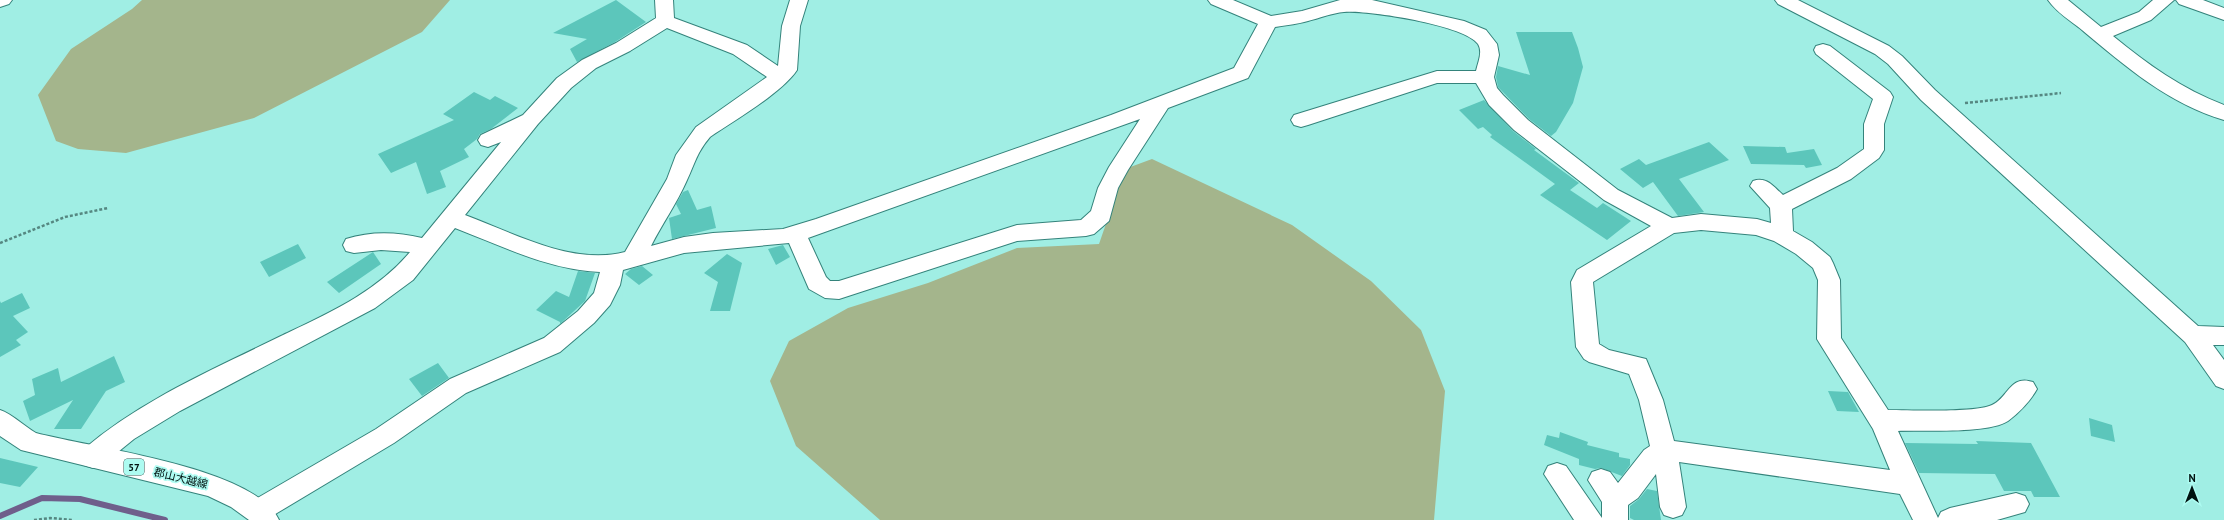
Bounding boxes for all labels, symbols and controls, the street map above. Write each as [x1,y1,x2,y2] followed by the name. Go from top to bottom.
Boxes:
[124,459,144,475] road number: 57
[153,465,209,491] street label: 郡山大越線
[2172,468,2212,508] north arrow
[2188,471,2196,485] text: N

